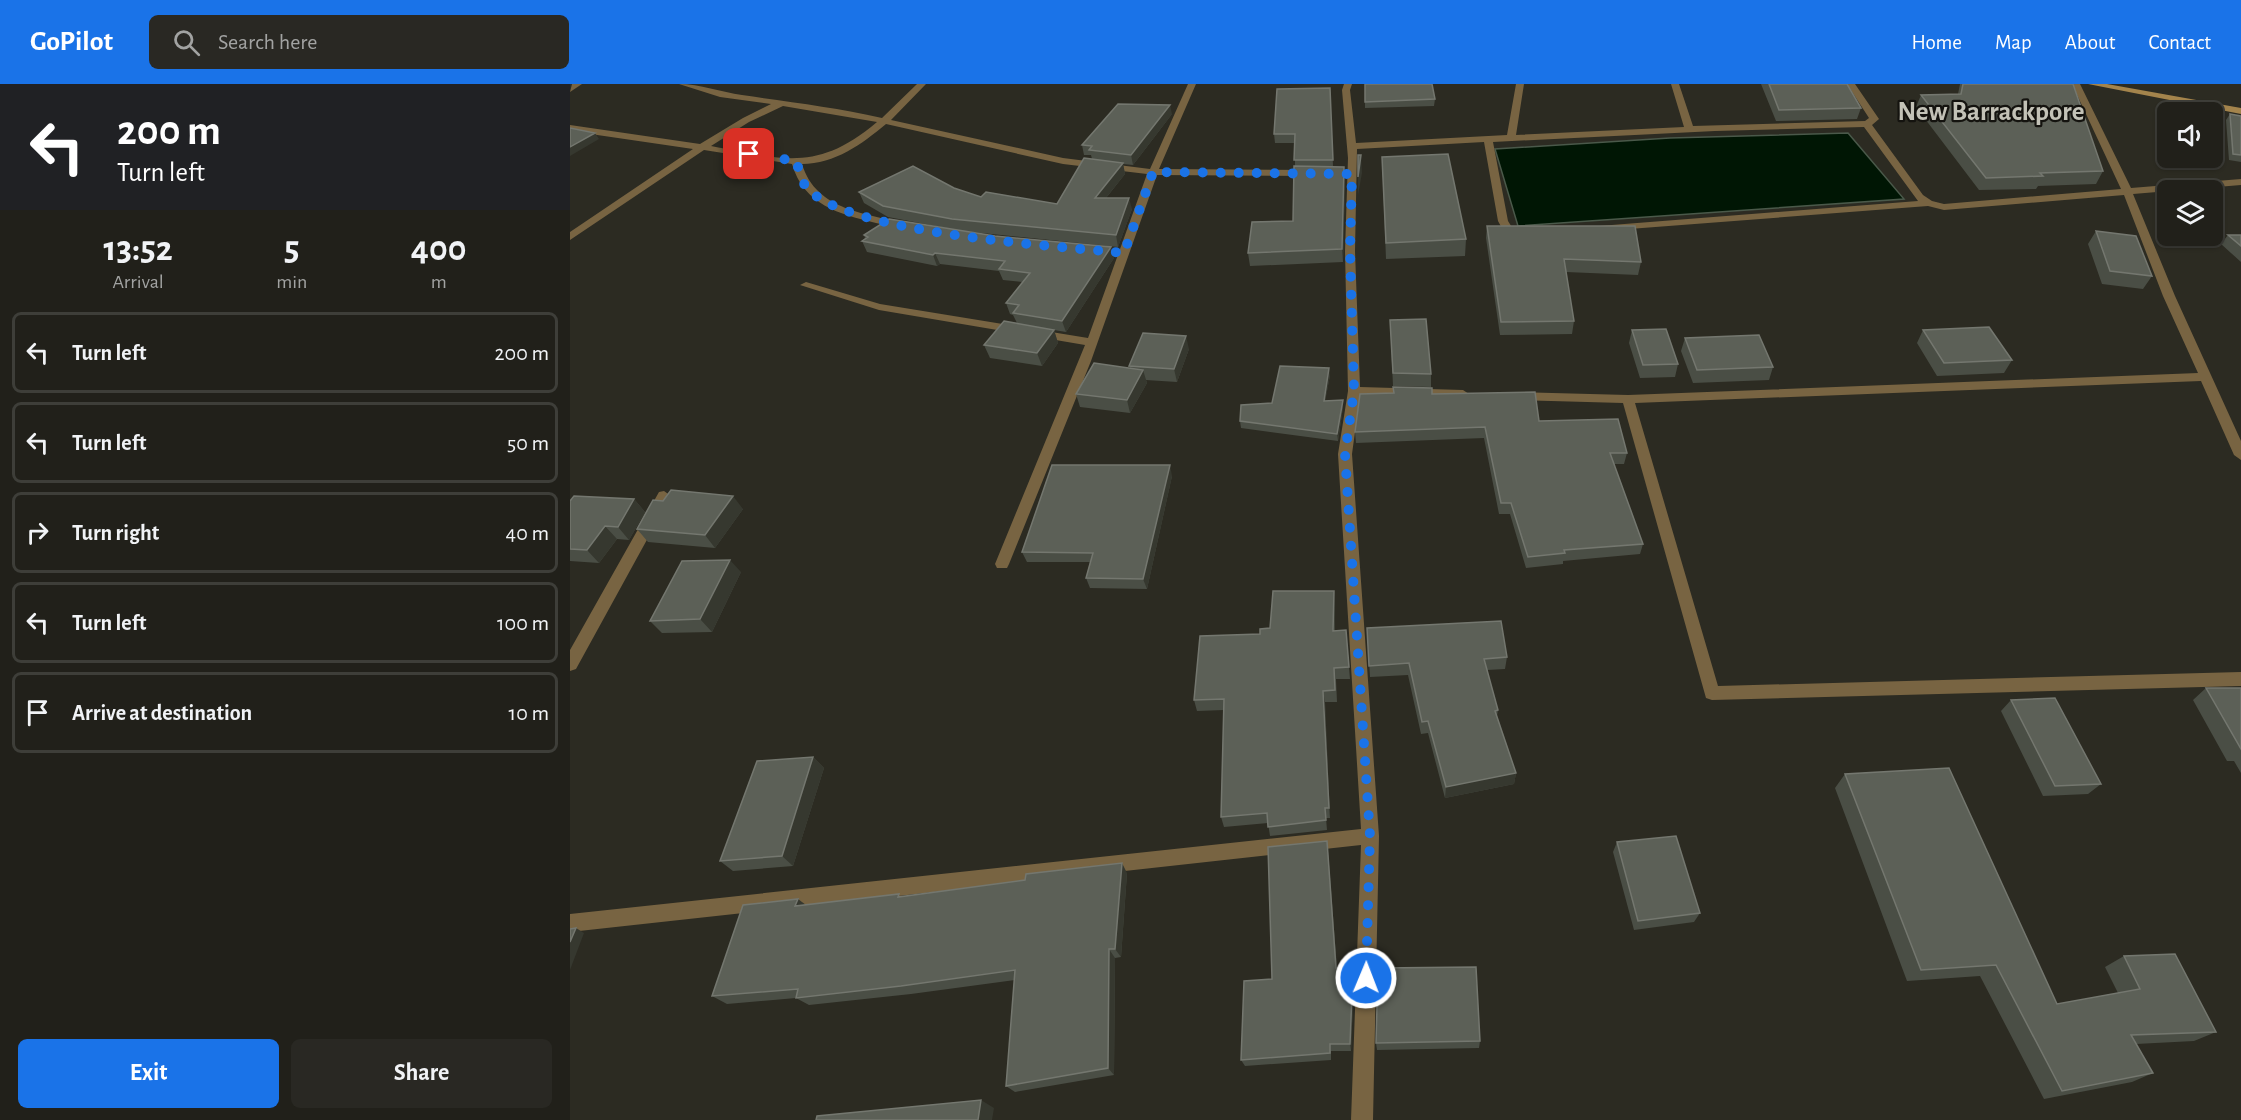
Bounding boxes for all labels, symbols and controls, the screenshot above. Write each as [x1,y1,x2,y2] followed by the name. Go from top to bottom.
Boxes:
[149,15,569,69] search box
[170,26,203,59] icon: search
[30,28,113,56] text: GoPilot
[218,31,318,53] text: Search here
[1911,32,1962,53] text: Home
[1995,32,2032,53] text: Map
[2065,32,2115,53] text: About
[2148,32,2211,53] text: Contact
[1898,98,2084,125] district label: New Barrackpore
[2157,102,2223,246] map controls
[2157,102,2223,168] button: sound
[18,108,96,186] icon: left
[117,110,221,152] text: 200 m
[723,128,774,179] pin
[732,137,765,170] icon: arrive
[117,159,205,186] text: Turn left
[2157,180,2223,246] button: layers
[103,231,173,267] text: 13:52
[284,231,300,267] text: 5
[411,231,466,267] text: 400
[112,272,164,292] text: Arrival
[276,272,307,292] text: min
[431,272,447,292] text: m
[21,336,54,369] icon: left
[72,342,146,364] text: Turn left
[495,342,549,364] text: 200 m
[21,426,54,459] icon: left
[72,432,146,454] text: Turn left
[507,432,549,454] text: 50 m
[21,516,54,549] icon: right
[72,522,159,544] text: Turn right
[506,522,549,544] text: 40 m
[21,606,54,639] icon: left
[72,612,146,634] text: Turn left
[497,612,549,634] text: 100 m
[21,696,54,729] icon: arrive
[72,702,252,724] text: Arrive at destination
[509,702,549,724] text: 10 m
[1334,946,1398,1010] position arrow
[18,1039,279,1108] button: Exit
[291,1039,552,1108] button: Share

